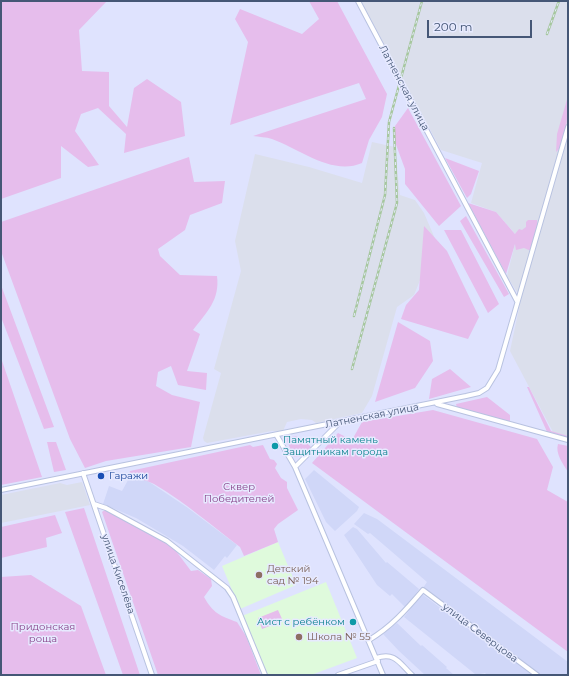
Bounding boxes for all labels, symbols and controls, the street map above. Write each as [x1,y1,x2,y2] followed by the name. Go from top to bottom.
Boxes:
[429,12,534,38] scale bar
[434,19,473,34] text: 200 m
[376,43,432,133] street label: Латненская улица
[324,401,420,431] street label: Латненская улица
[283,434,388,458] place label: Памятный камень Защитникам города
[270,441,280,451] marker: Памятный камень Защитникам города
[109,470,148,482] place label: Гаражи
[96,471,106,481] marker: Гаражи
[204,481,274,504] park label: Сквер Победителей
[99,532,137,616] street label: улица Киселёва
[267,563,319,586] place label: Детский сад № 194
[254,570,264,580] marker: Детский сад № 194
[440,601,520,665] street label: улица Северцова
[257,616,345,628] place label: Аист с ребёнком
[348,617,358,627] marker: Аист с ребёнком
[11,621,75,644] park label: Придонская роща
[307,631,371,643] place label: Школа № 55
[294,632,304,642] marker: Школа № 55

